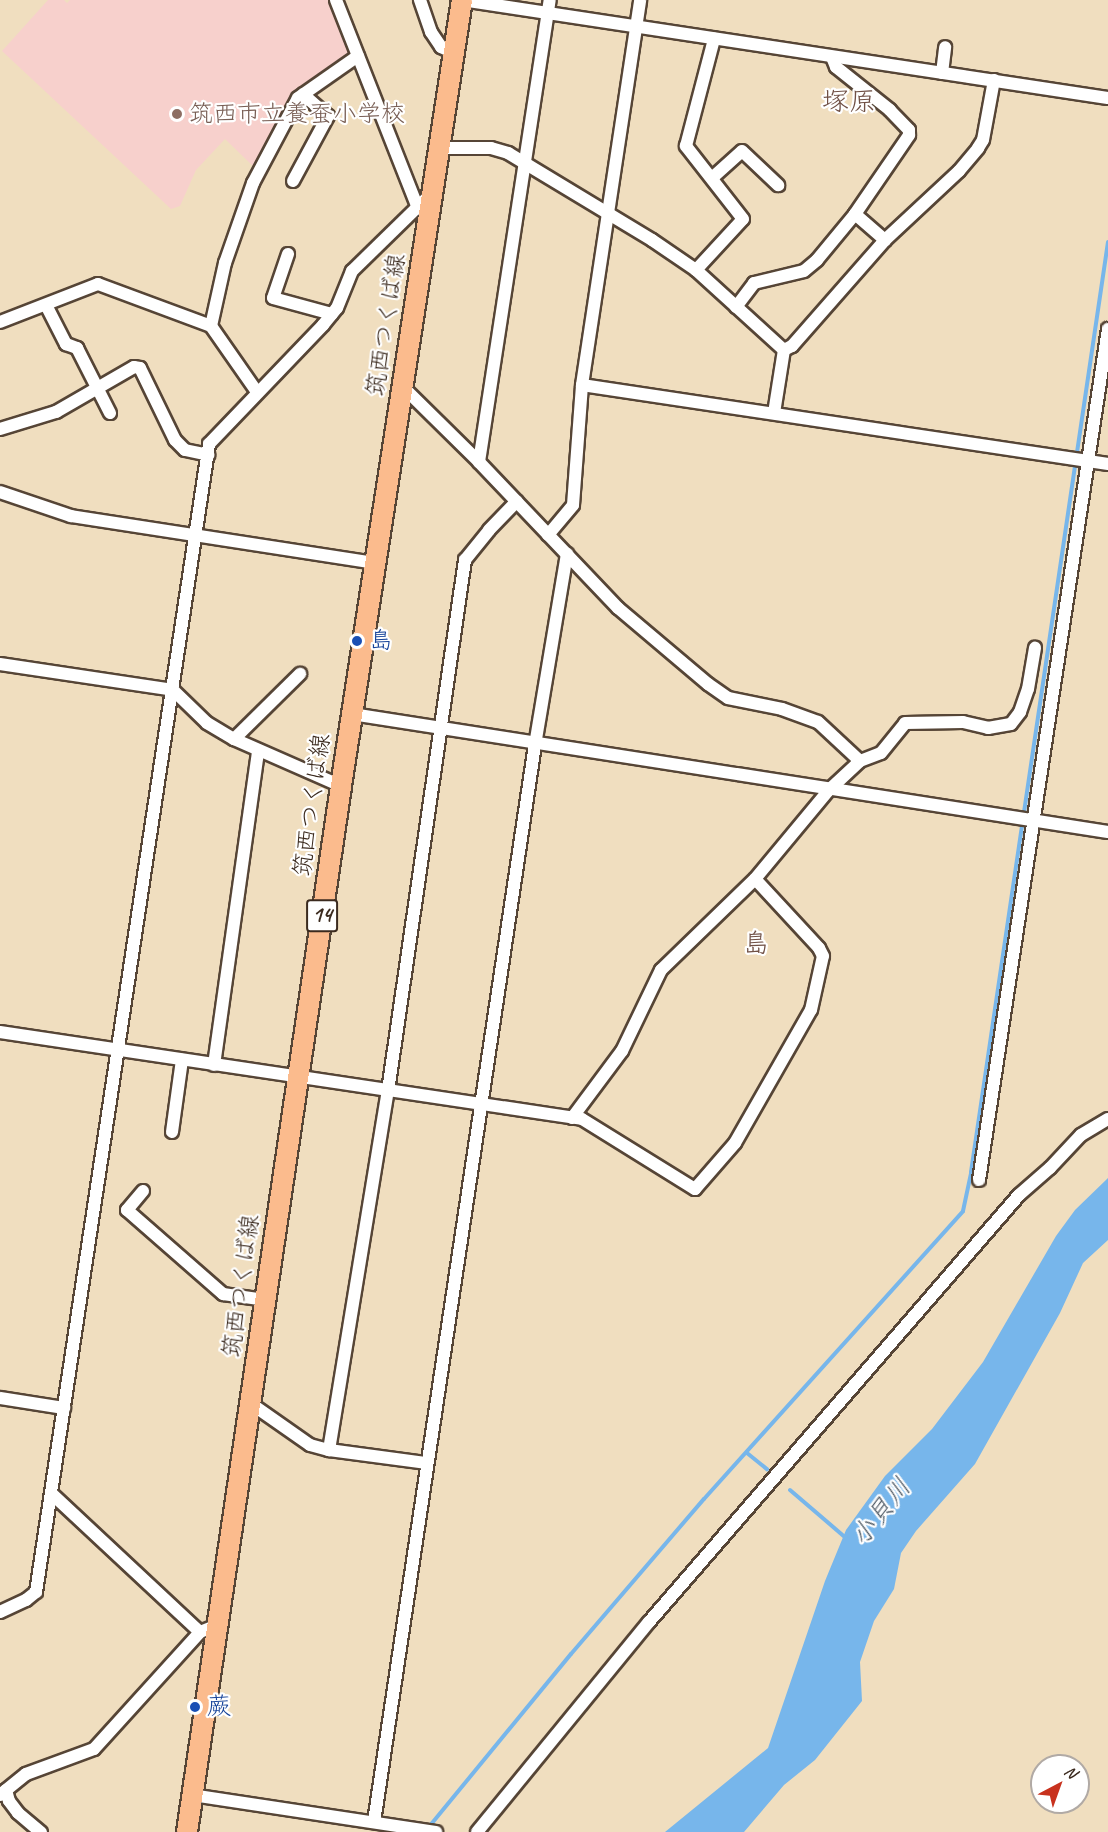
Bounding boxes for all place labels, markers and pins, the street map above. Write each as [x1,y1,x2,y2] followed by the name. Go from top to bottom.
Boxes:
[189,100,405,128] place label: 筑西市立養蚕小学校
[170,107,184,121] marker: 筑西市立養蚕小学校
[369,627,393,655] place label: 島
[350,634,364,648] marker: 島
[207,1693,231,1721] place label: 蕨
[188,1700,202,1714] marker: 蕨

